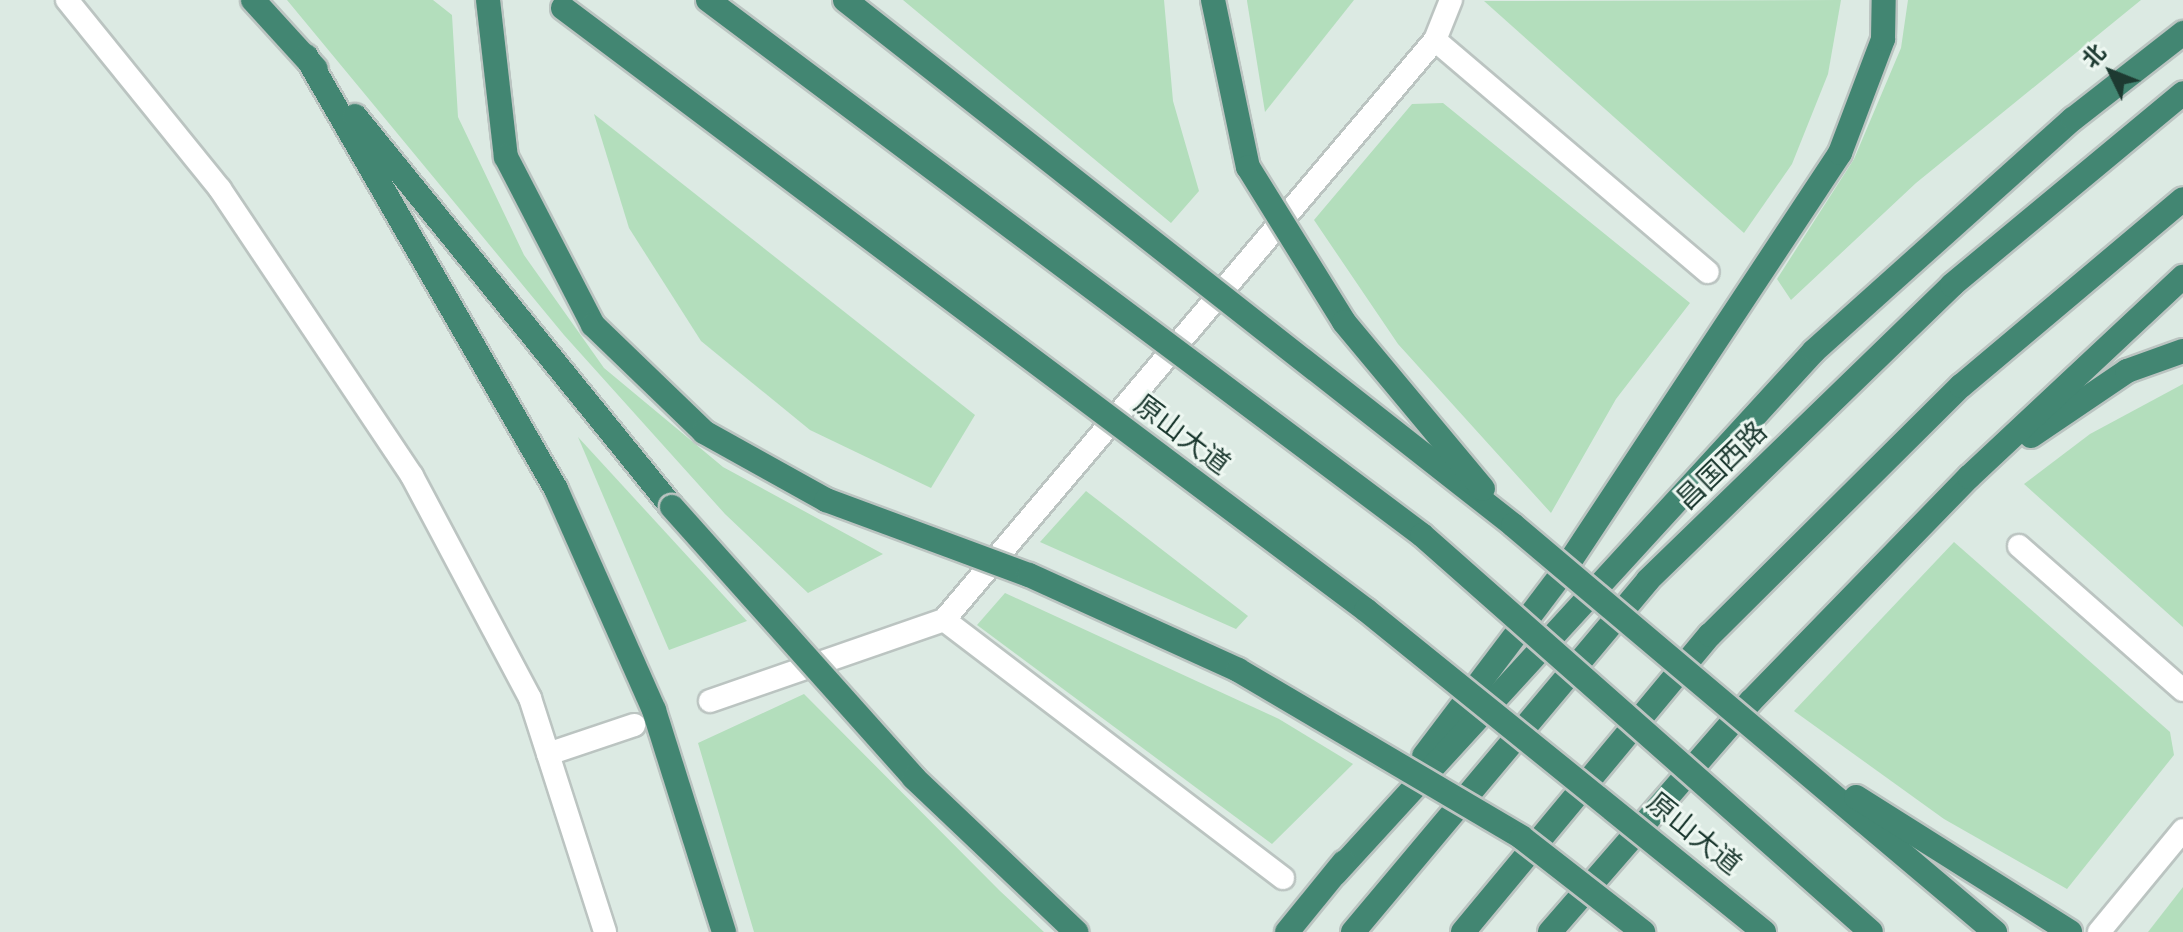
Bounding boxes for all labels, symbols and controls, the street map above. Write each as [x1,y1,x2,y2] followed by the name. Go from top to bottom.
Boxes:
[2071,32,2151,112] north arrow
[2074,37,2113,75] text: 北
[1127,388,1237,482] street label: 原山大道
[1670,415,1774,517] street label: 昌国西路
[1640,786,1748,882] street label: 原山大道

